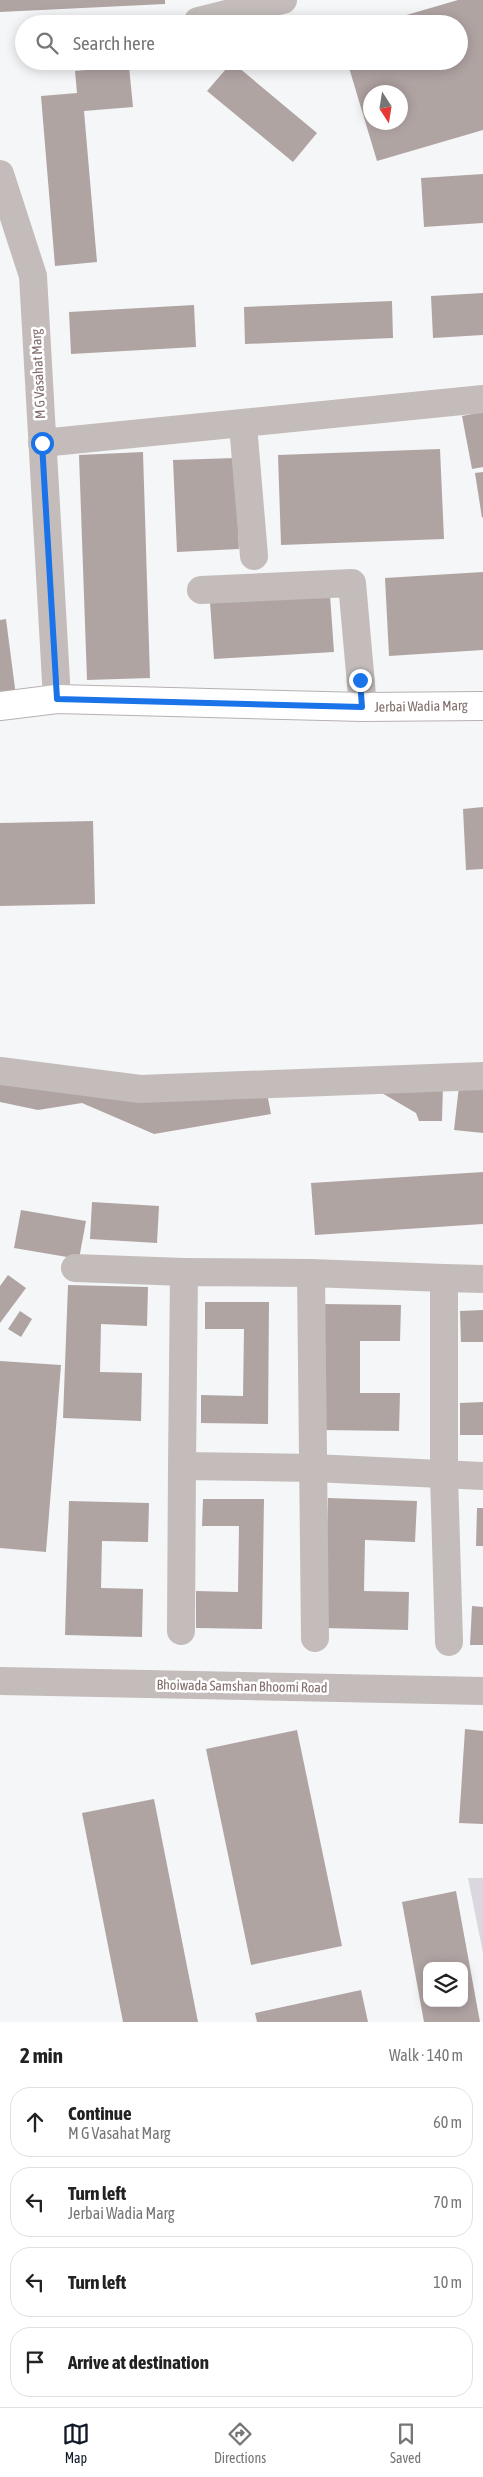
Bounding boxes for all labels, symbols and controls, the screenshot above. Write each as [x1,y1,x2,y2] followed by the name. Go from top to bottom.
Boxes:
[15,15,468,70] search box
[33,29,61,57] icon: search
[73,32,155,54] text: Search here
[363,85,408,130] north arrow
[28,329,48,419] street label: M G Vasahat Marg
[31,432,54,455] route start
[349,669,372,692] route end
[374,697,468,715] street label: Jerbai Wadia Marg
[156,1677,328,1695] street label: Bhoiwada Samshan Bhoomi Road
[423,1962,468,2007] map controls
[423,1962,468,2007] button: layers
[20,2043,63,2067] text: 2 min
[389,2046,463,2064] text: Walk · 140 m
[68,2102,132,2124] text: Continue
[21,2108,49,2136] icon: ahead
[433,2113,462,2131] text: 60 m
[68,2124,171,2142] text: M G Vasahat Marg
[68,2182,126,2204] text: Turn left
[21,2188,49,2216] icon: left
[433,2193,462,2211] text: 70 m
[68,2204,175,2222] text: Jerbai Wadia Marg
[21,2268,49,2296] icon: left
[68,2271,126,2293] text: Turn left
[433,2273,462,2291] text: 10 m
[21,2348,49,2376] icon: arrive
[68,2351,209,2373] text: Arrive at destination
[62,2420,90,2466] tab: Map
[214,2420,266,2466] tab: Directions
[390,2420,421,2466] tab: Saved

